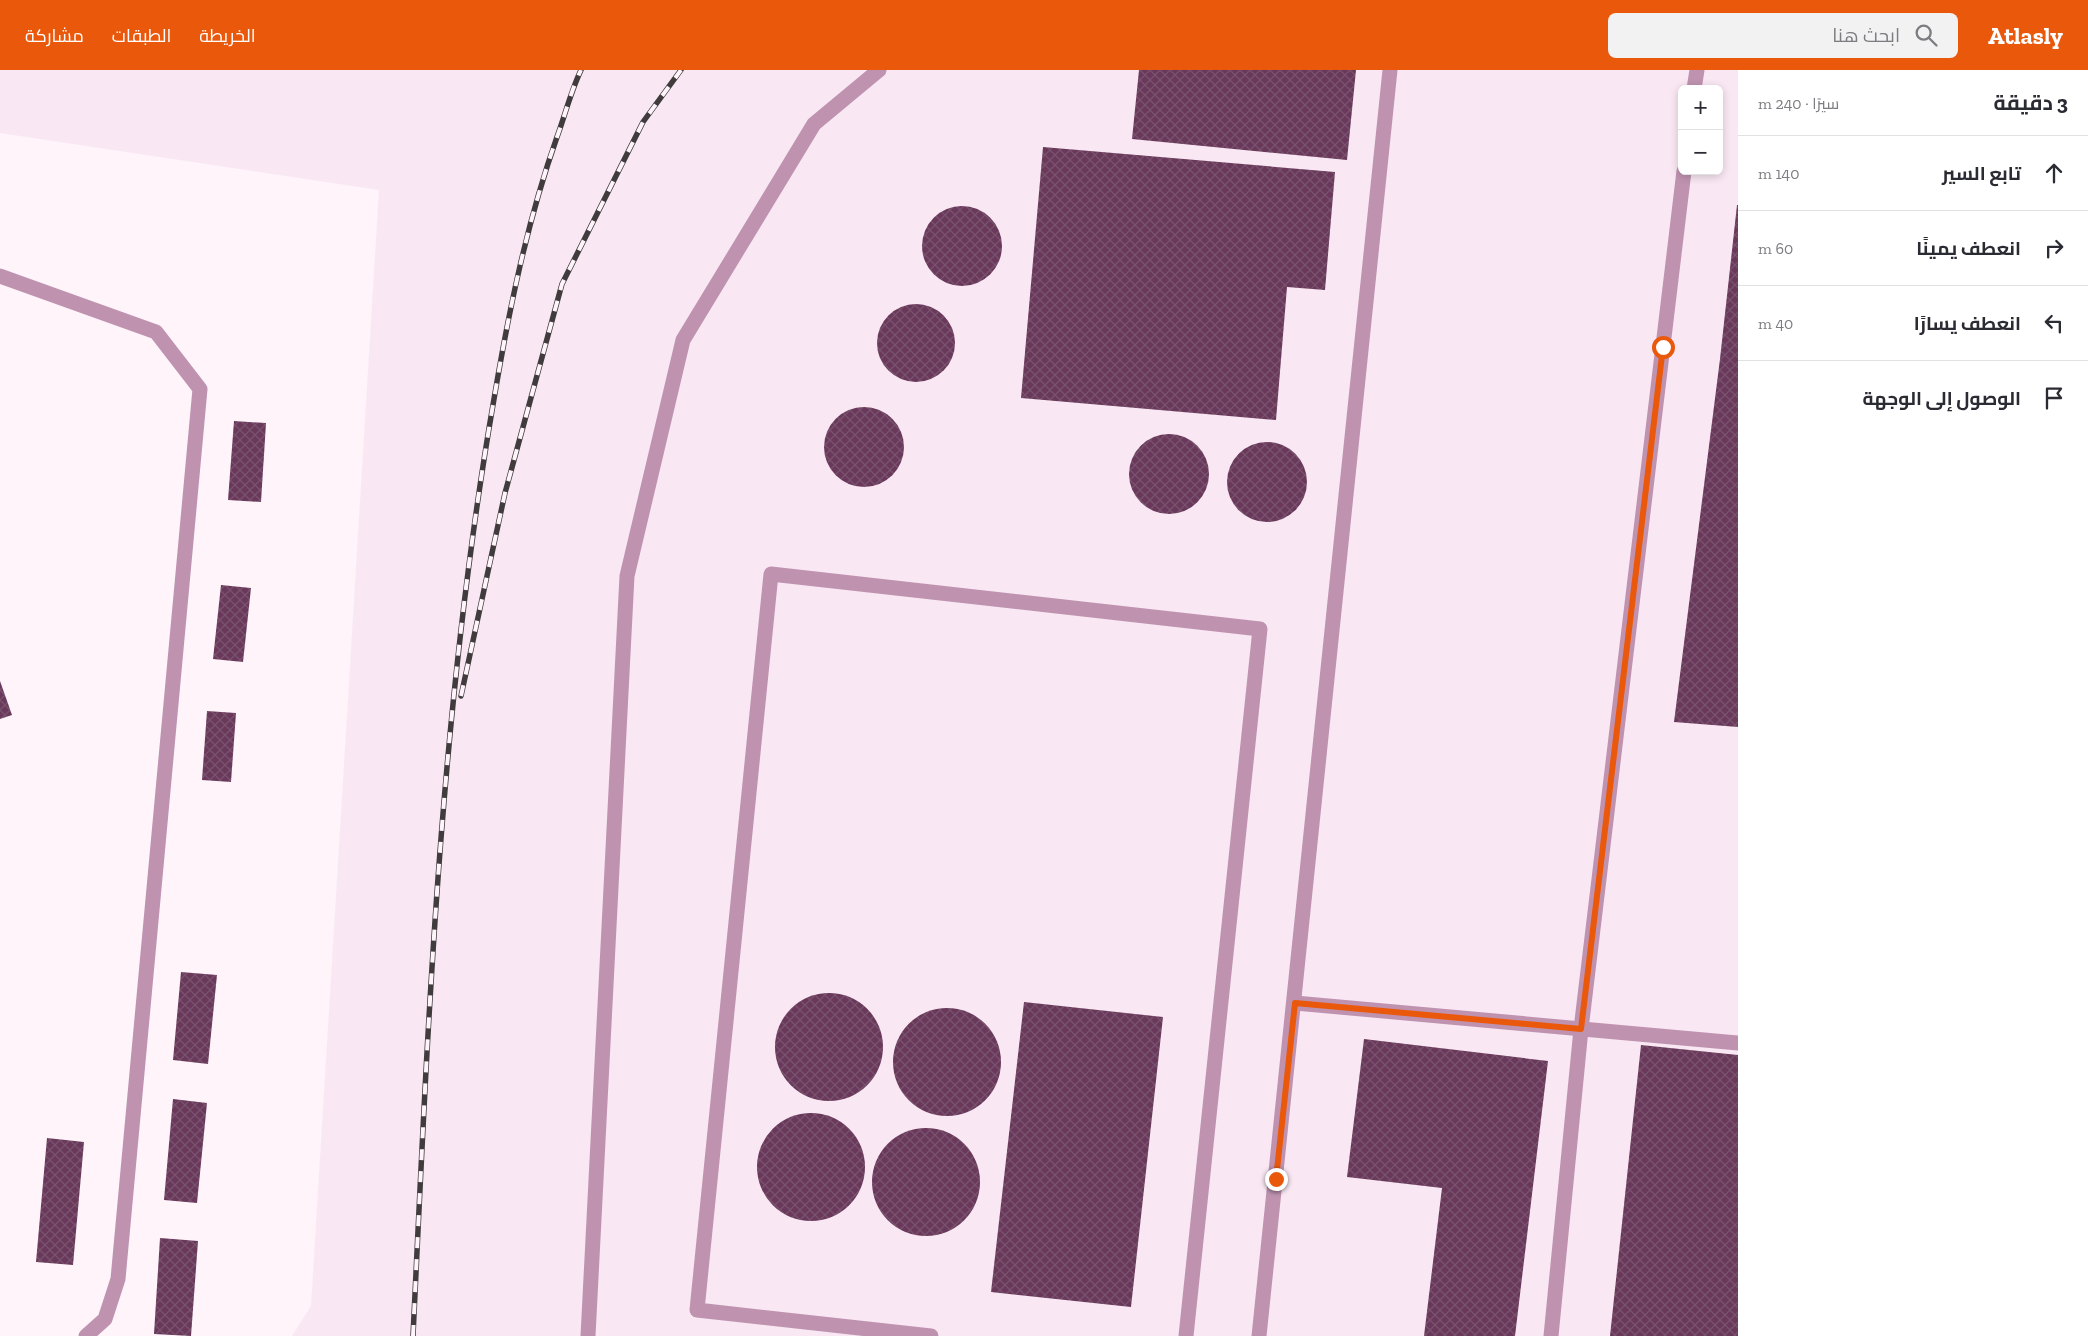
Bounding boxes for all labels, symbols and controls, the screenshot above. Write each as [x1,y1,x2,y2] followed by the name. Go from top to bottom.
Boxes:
[1608,13,1958,58] search box
[1912,21,1940,49] icon: search
[1988,21,2063,50] text: Atlasly
[1832,24,1900,47] text: ابحث هنا
[25,25,84,47] text: مشاركة
[112,25,171,47] text: الطبقات
[199,25,256,47] text: الخريطة
[1678,85,1723,175] map controls
[1678,85,1723,130] button: +
[1994,90,2068,115] text: 3 دقيقة
[1758,94,1839,113] text: سيرًا · 240 m
[1678,130,1723,175] button: −
[2040,159,2068,187] icon: ahead
[1942,162,2021,185] text: تابع السير
[1758,164,1799,183] text: 140 m
[2040,234,2068,262] icon: right
[1916,237,2021,260] text: انعطف يمينًا
[1758,239,1793,258] text: 60 m
[2040,309,2068,337] icon: left
[1914,312,2021,335] text: انعطف يسارًا
[1758,314,1793,333] text: 40 m
[1652,336,1675,359] route start
[2040,384,2068,412] icon: arrive
[1863,387,2021,410] text: الوصول إلى الوجهة
[1265,1168,1288,1191] route end

